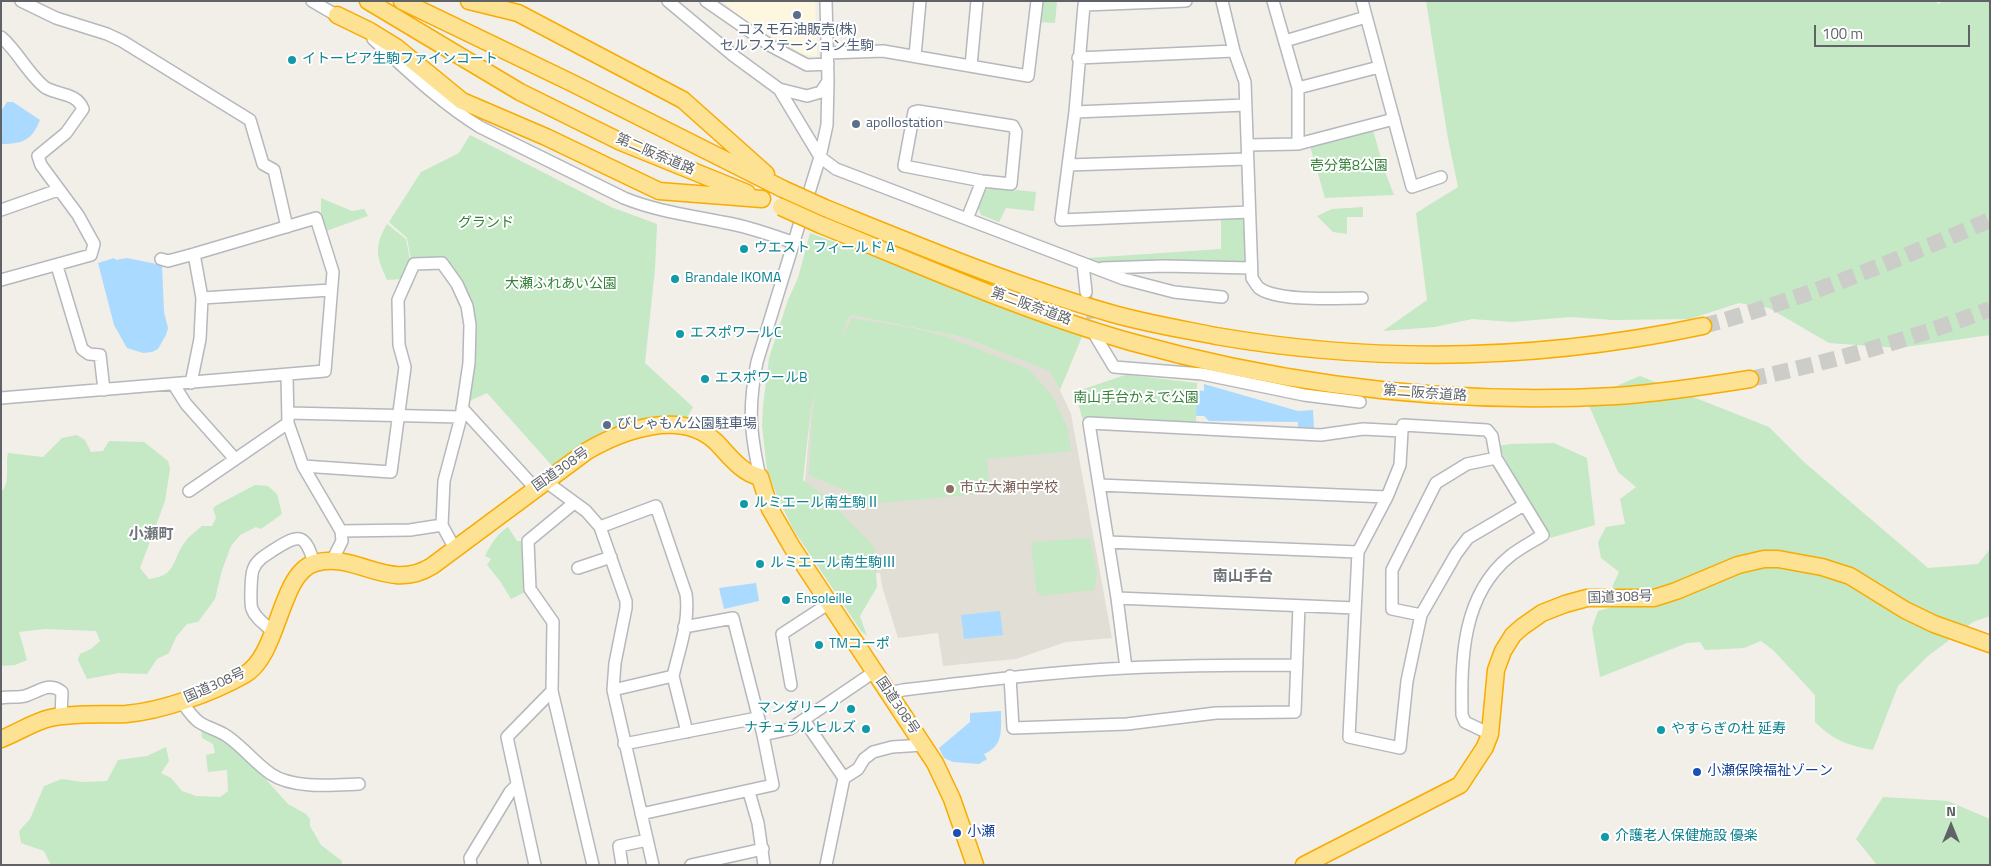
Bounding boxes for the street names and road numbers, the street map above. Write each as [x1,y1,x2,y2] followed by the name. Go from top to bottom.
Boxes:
[613,131,697,179] street label: 第二阪奈道路
[989,285,1073,329] street label: 第二阪奈道路
[1383,383,1467,405] street label: 第二阪奈道路
[529,444,593,496] street label: 国道308号
[1587,588,1653,608] street label: 国道308号
[182,665,248,707] street label: 国道308号
[872,674,922,738] street label: 国道308号

